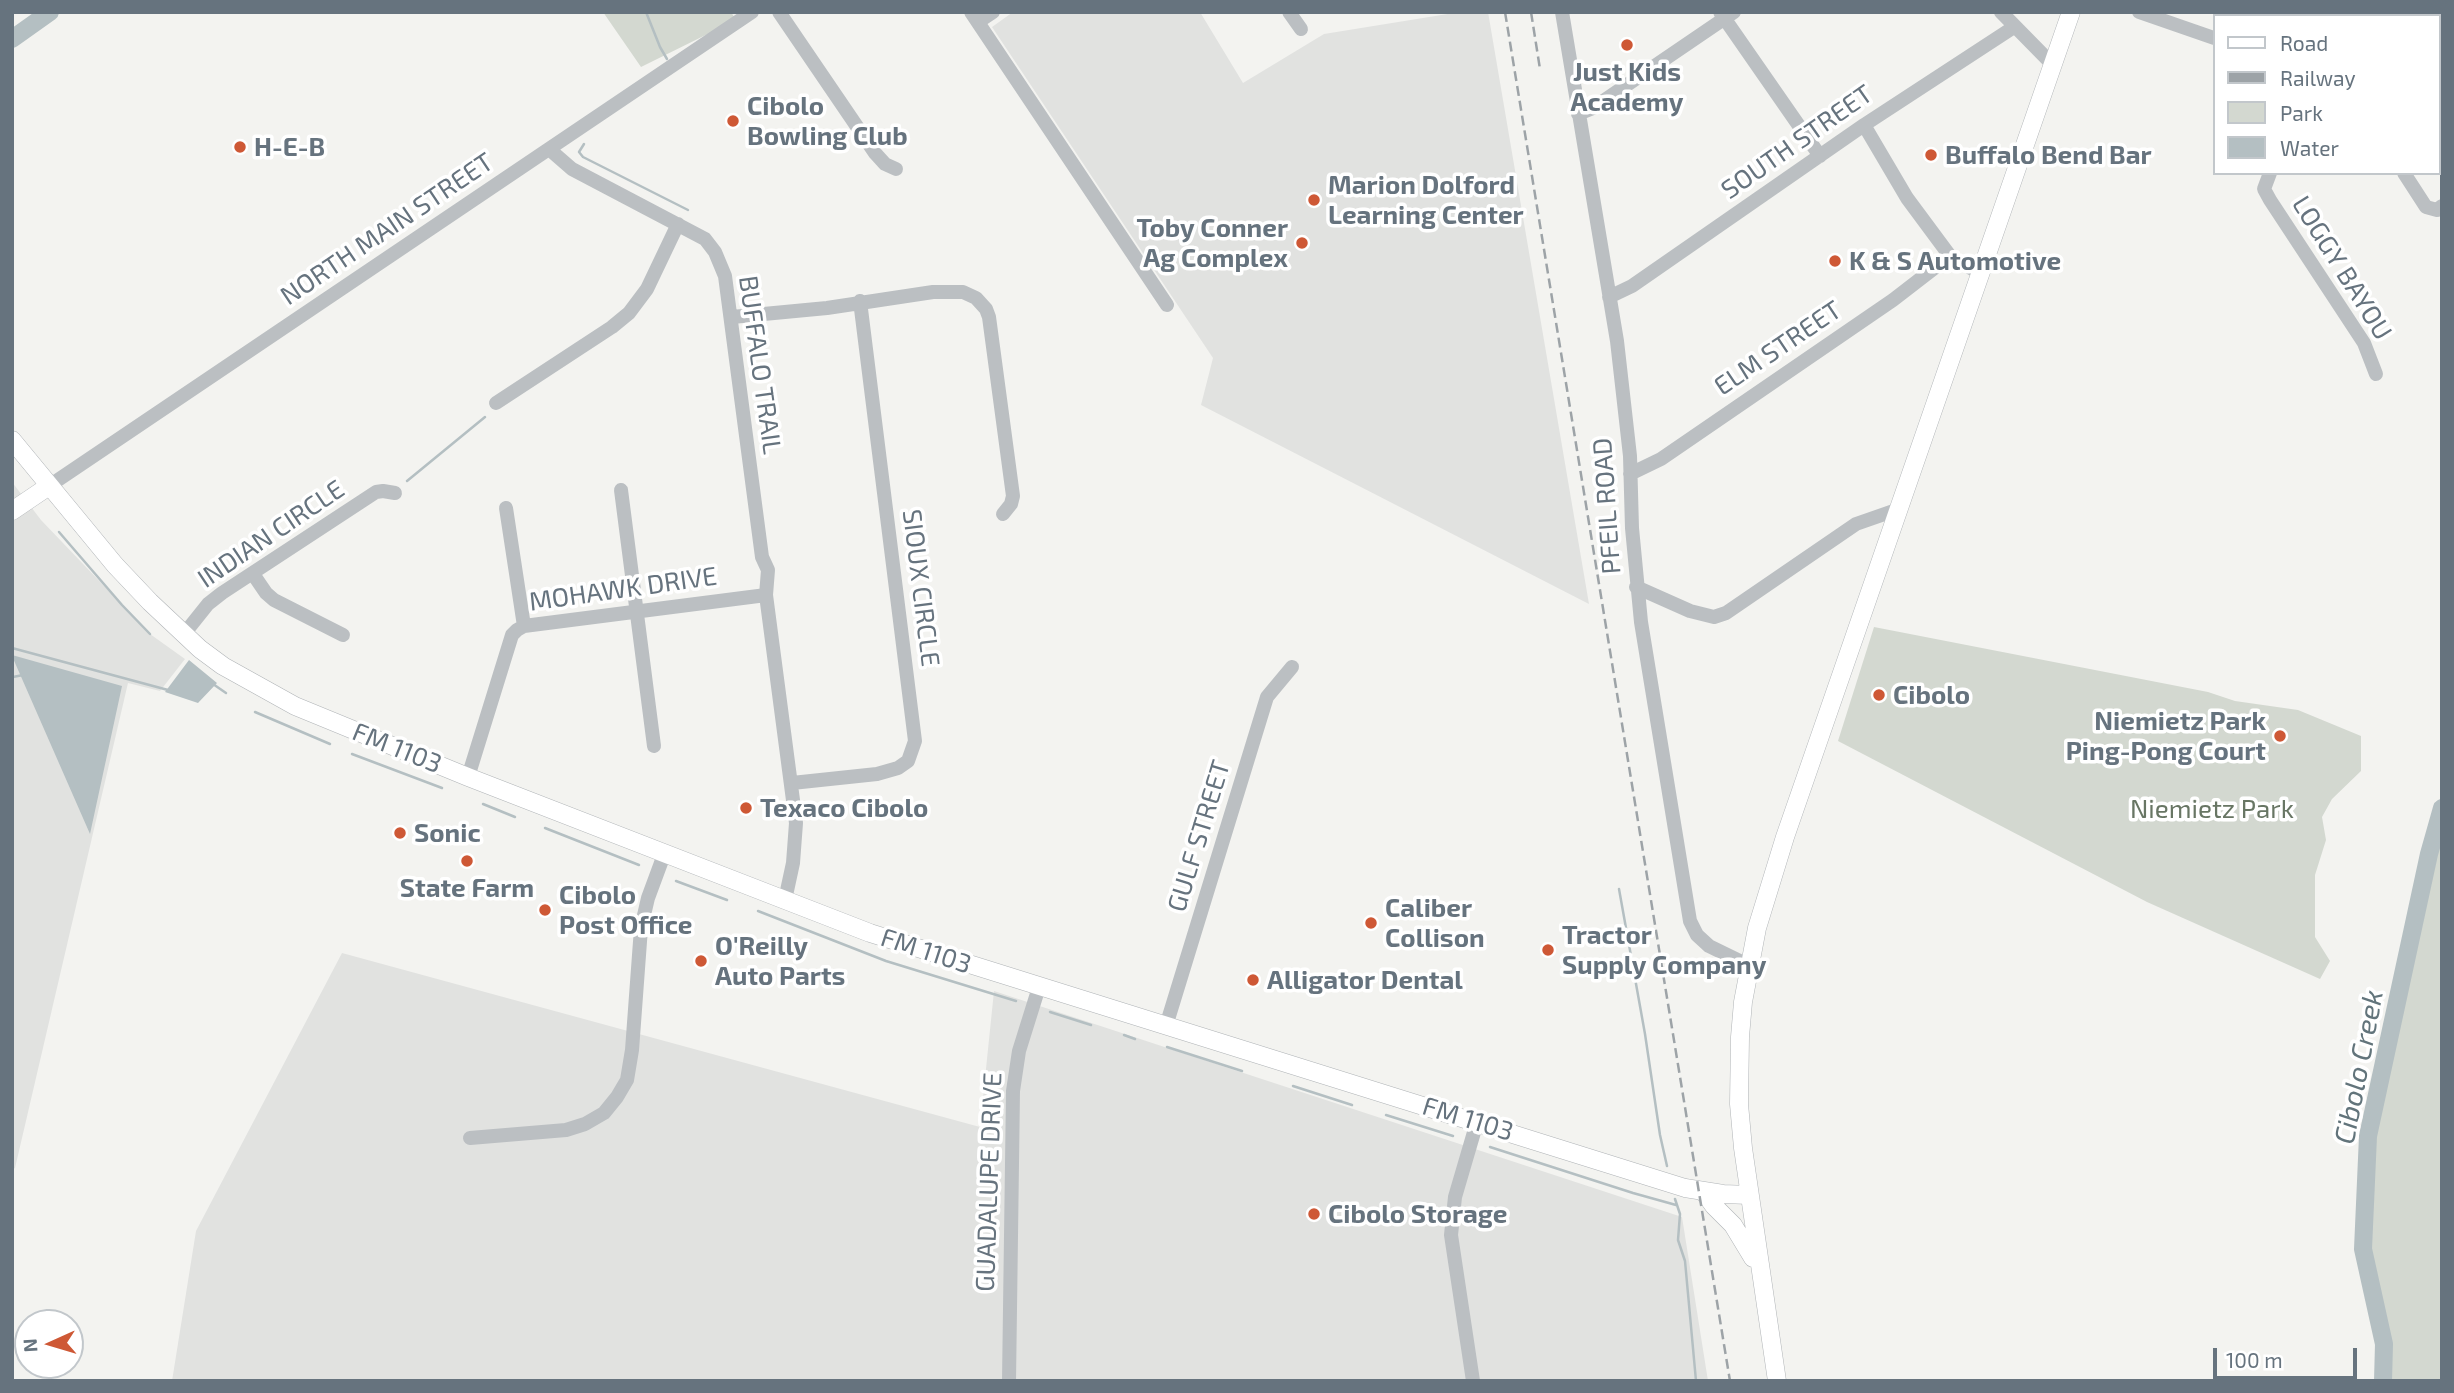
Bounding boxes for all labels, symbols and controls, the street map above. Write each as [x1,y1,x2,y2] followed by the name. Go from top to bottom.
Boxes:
[2212,14,2440,175] legend
[2280,30,2328,55] text: Road
[1619,37,1635,53] marker: Just Kids Academy
[1571,56,1683,118] place label: Just Kids Academy
[2280,65,2356,90] text: Railway
[1715,78,1879,206] street label: SOUTH STREET
[747,90,908,152] place label: Cibolo Bowling Club
[2280,100,2323,125] text: Park
[725,113,741,129] marker: Cibolo Bowling Club
[254,131,325,163] place label: H-E-B
[2280,135,2339,160] text: Water
[232,139,248,155] marker: H-E-B
[1945,139,2152,171] place label: Buffalo Bend Bar
[275,146,499,312] street label: NORTH MAIN STREET
[1923,147,1939,163] marker: Buffalo Bend Bar
[1328,169,1524,230] place label: Marion Dolford Learning Center
[2285,190,2399,346] street label: LOGGY BAYOU
[1306,192,1322,208] marker: Marion Dolford Learning Center
[1136,212,1288,274] place label: Toby Conner Ag Complex
[1294,235,1310,251] marker: Toby Conner Ag Complex
[1849,245,2061,277] place label: K & S Automotive
[1827,253,1843,269] marker: K & S Automotive
[732,274,788,456] street label: BUFFALO TRAIL
[1709,294,1847,402] street label: ELM STREET
[1587,437,1627,575] street label: PFEIL ROAD
[192,474,350,594] street label: INDIAN CIRCLE
[896,508,946,668] street label: SIOUX CIRCLE
[527,560,719,618] street label: MOHAWK DRIVE
[1893,679,1970,711] place label: Cibolo
[1871,687,1887,703] marker: Cibolo
[2066,705,2266,766] place label: Niemietz Park Ping-Pong Court
[348,716,446,780] street label: FM 1103
[2272,728,2288,744] marker: Niemietz Park Ping-Pong Court
[1161,756,1237,916] street label: GULF STREET
[760,792,928,824] place label: Texaco Cibolo
[2130,793,2294,825] park label: Niemietz Park
[738,800,754,816] marker: Texaco Cibolo
[414,817,481,849] place label: Sonic
[392,825,408,841] marker: Sonic
[459,853,475,869] marker: State Farm
[400,872,534,904] place label: State Farm
[559,879,692,940] place label: Cibolo Post Office
[1385,892,1485,954] place label: Caliber Collison
[537,902,553,918] marker: Cibolo Post Office
[1363,915,1379,931] marker: Caliber Collison
[1562,919,1766,981] place label: Tractor Supply Company
[877,922,975,980] street label: FM 1103
[715,930,845,992] place label: O'Reilly Auto Parts
[1540,942,1556,958] marker: Tractor Supply Company
[693,953,709,969] marker: O'Reilly Auto Parts
[1267,964,1463,996] place label: Alligator Dental
[1245,972,1261,988] marker: Alligator Dental
[2328,987,2390,1147] water label: Cibolo Creek
[970,1072,1008,1292] street label: GUADALUPE DRIVE
[1419,1090,1517,1148] street label: FM 1103
[1328,1198,1507,1230] place label: Cibolo Storage
[1306,1206,1322,1222] marker: Cibolo Storage
[14,1309,84,1379] north arrow
[2216,1334,2360,1378] scale bar
[18,1338,41,1353] text: N
[2226,1347,2283,1372] text: 100 m

